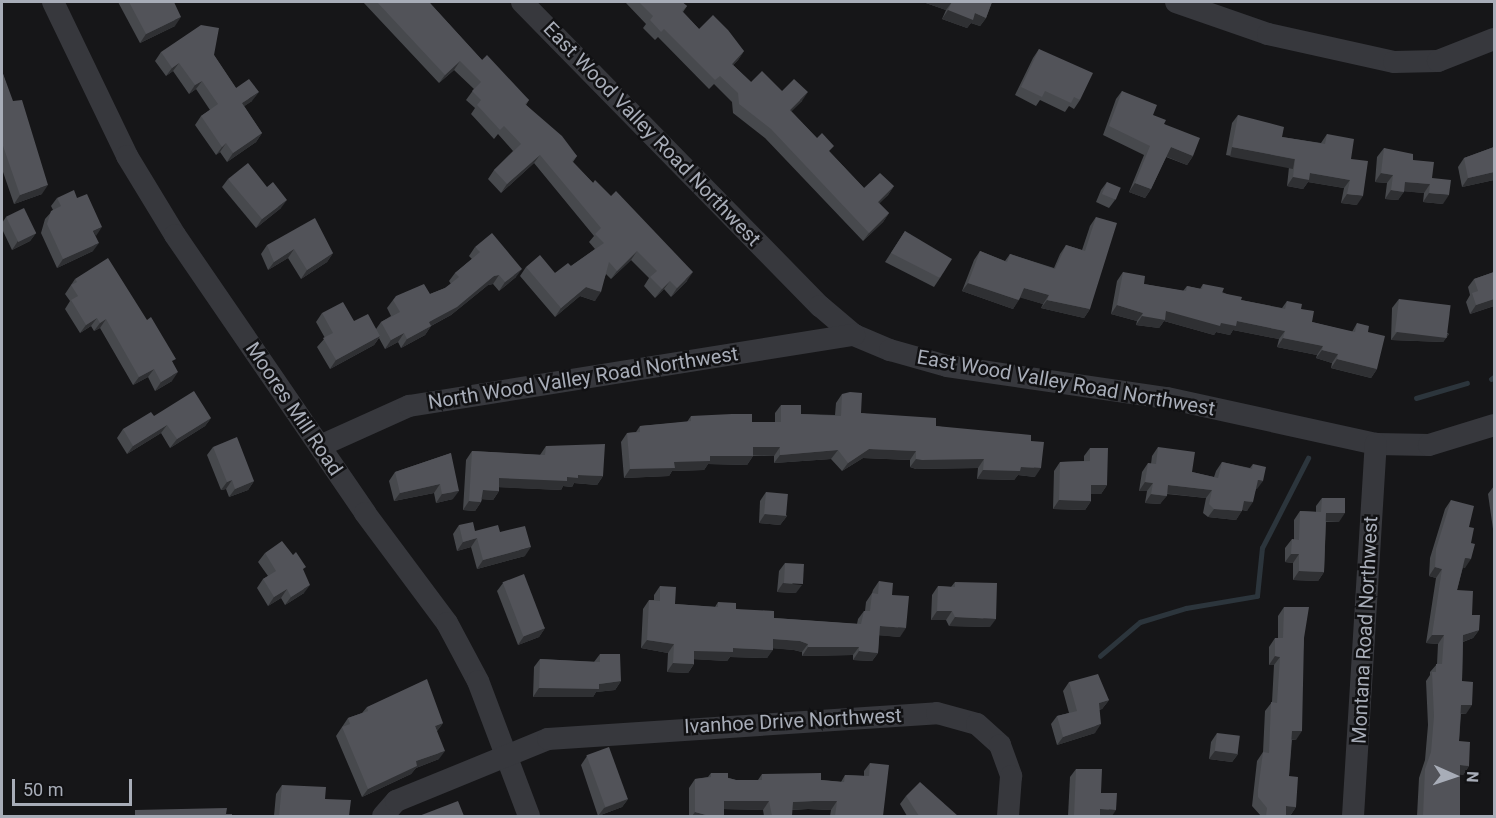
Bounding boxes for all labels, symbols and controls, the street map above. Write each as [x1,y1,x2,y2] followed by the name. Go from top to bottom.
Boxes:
[538,17,766,251] street label: East Wood Valley Road Northwest
[241,338,347,480] street label: Moores Mill Road
[426,342,740,414] street label: North Wood Valley Road Northwest
[915,345,1217,421] street label: East Wood Valley Road Northwest
[1347,515,1383,745] street label: Montana Road Northwest
[684,703,902,739] street label: Ivanhoe Drive Northwest
[1424,746,1484,806] north arrow
[15,767,135,805] scale bar
[1463,771,1482,783] text: N
[23,779,63,800] text: 50 m

